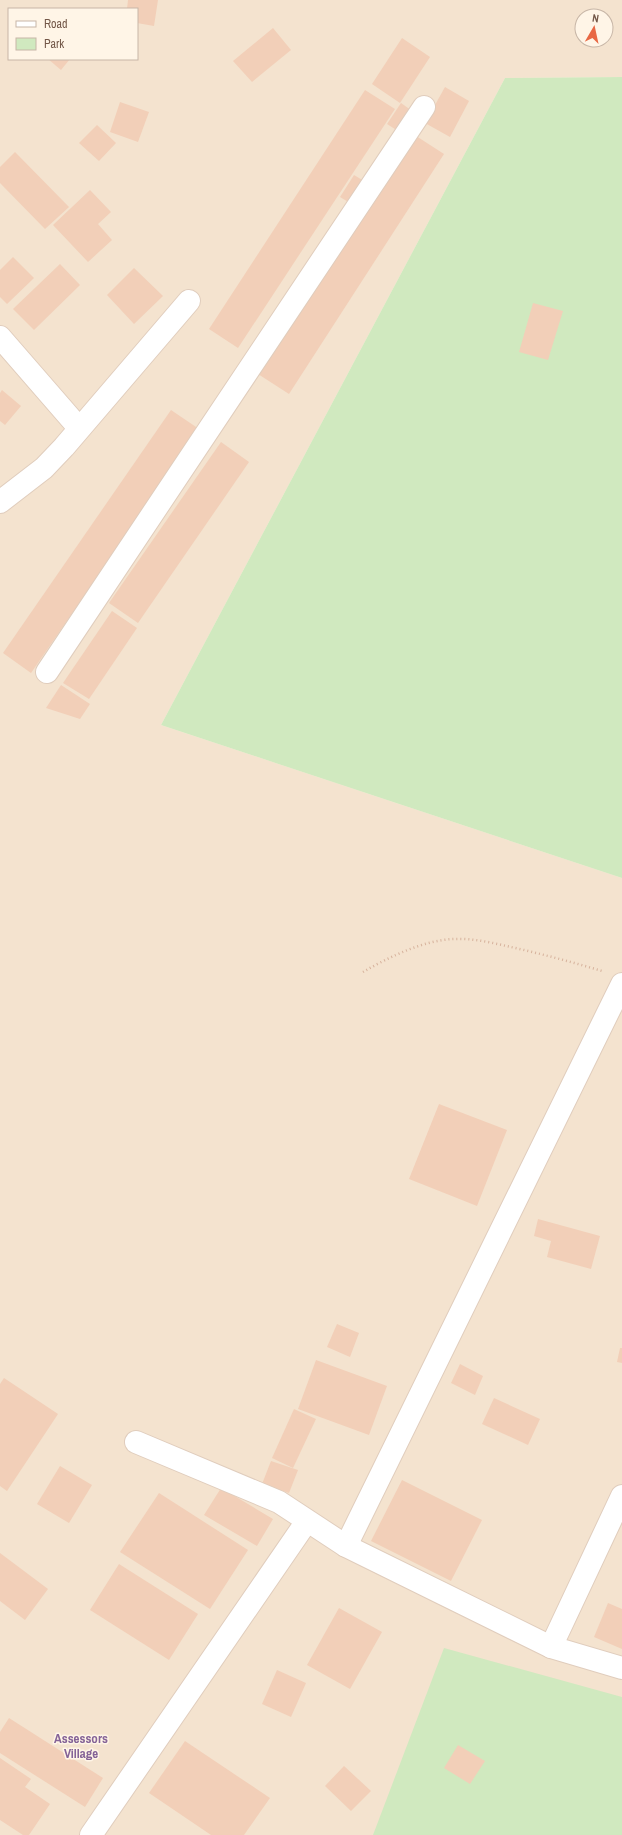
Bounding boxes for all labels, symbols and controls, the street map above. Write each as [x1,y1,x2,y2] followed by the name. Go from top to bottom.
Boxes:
[8,8,138,60] legend
[574,8,614,48] north arrow
[591,11,600,26] text: N
[44,16,68,32] text: Road
[44,36,64,52] text: Park
[54,1730,108,1762] district label: Assessors Village

